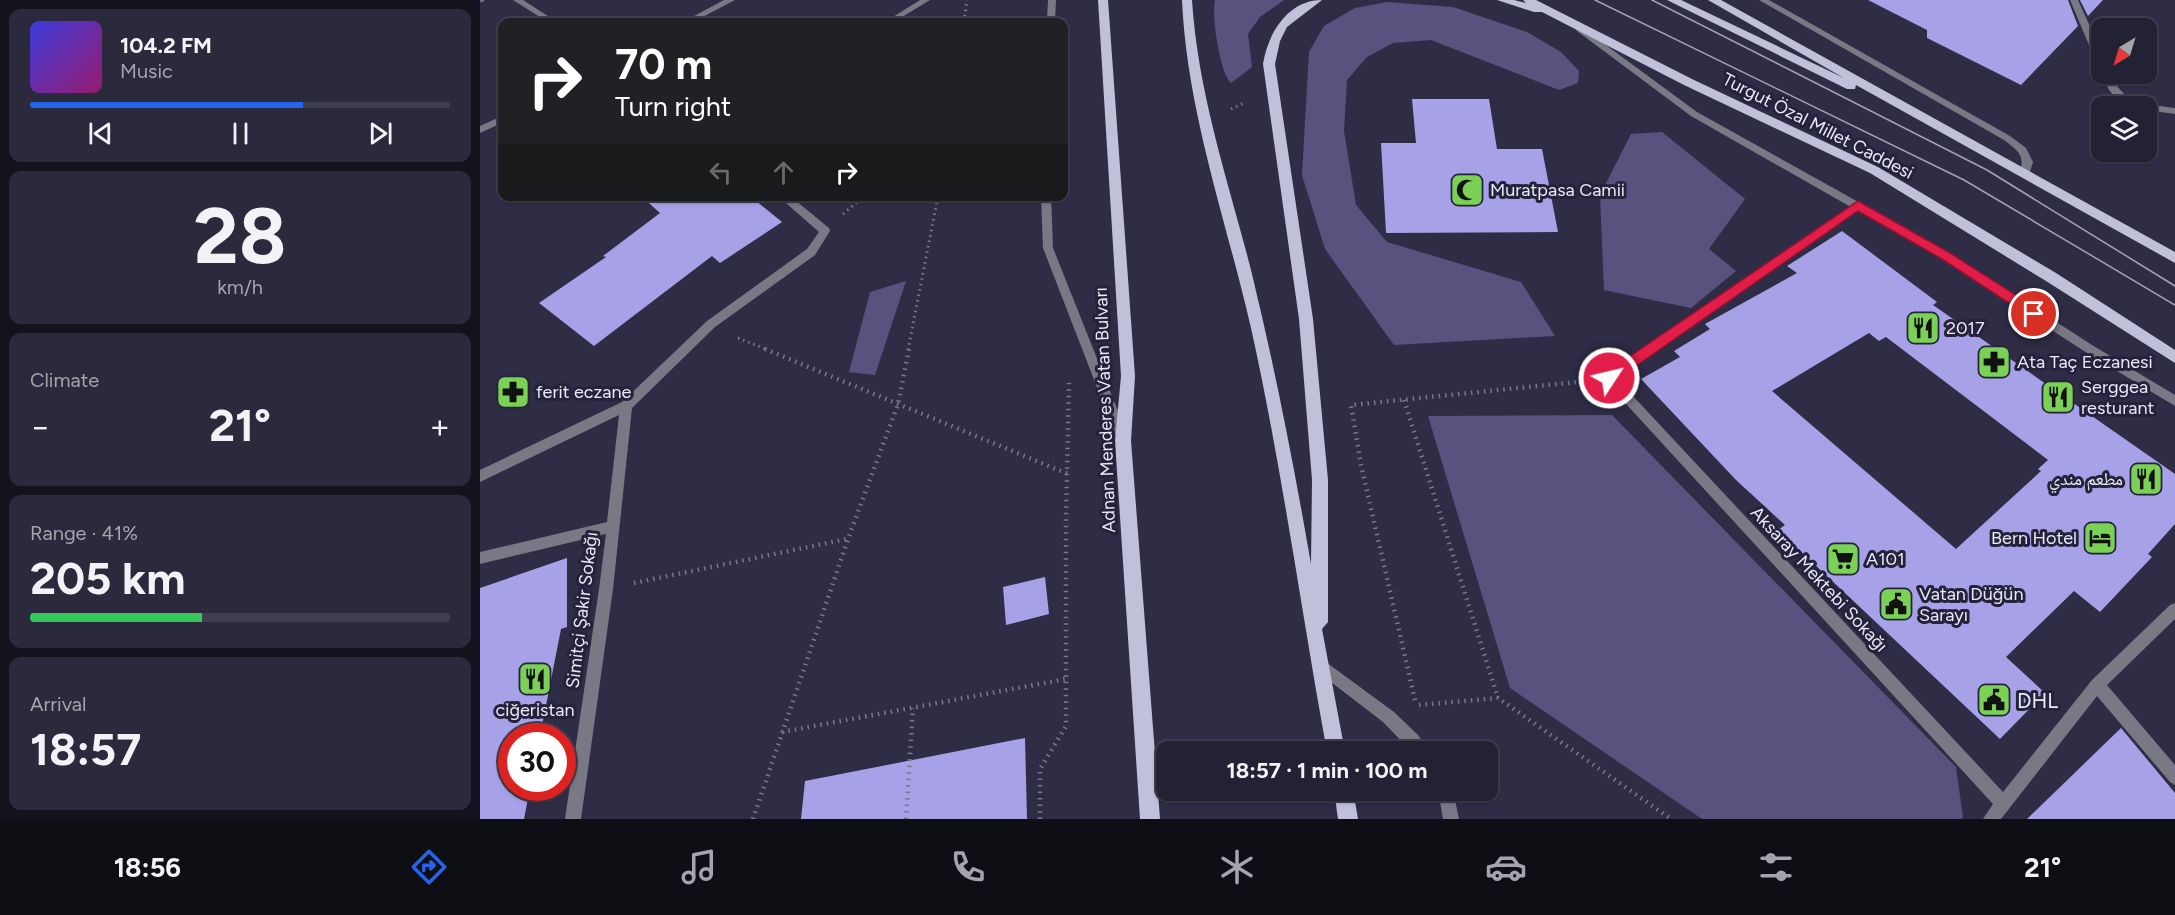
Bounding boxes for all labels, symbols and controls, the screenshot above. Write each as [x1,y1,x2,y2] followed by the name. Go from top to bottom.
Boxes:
[2091,18,2157,84] north arrow
[2091,18,2157,162] map controls
[120,32,212,59] text: 104.2 FM
[615,39,712,90] text: 70 m
[516,42,594,120] icon: right
[120,59,173,83] text: Music
[1719,68,1917,184] street label: Turgut Özal Millet Caddesi
[615,90,731,123] text: Turn right
[2091,96,2157,162] button: layers
[84,117,117,150] icon: previous
[224,117,257,150] icon: pause
[364,117,397,150] icon: next
[704,156,737,189] icon: left
[767,156,800,189] icon: ahead
[830,156,863,189] icon: right
[1449,172,1485,208] mosque icon: Muratpasa Camii
[1490,179,1625,201] place label: Muratpasa Camii
[194,189,286,283] text: 28
[217,275,263,299] text: km/h
[1090,287,1120,533] street label: Adnan Menderes Vatan Bulvarı
[2008,288,2059,339] pin
[2017,297,2050,330] icon: arrive
[1905,310,1941,346] restaurant icon: 2017
[1946,317,1985,339] place label: 2017
[1976,344,2012,380] pharmacy icon: Ata Taç Eczanesi
[1577,346,1641,410] position arrow
[2017,351,2153,373] place label: Ata Taç Eczanesi
[30,368,99,392] text: Climate
[495,374,531,410] pharmacy icon: ferit eczane
[2081,376,2154,419] place label: Serggea resturant
[2040,379,2076,415] restaurant icon: Serggea resturant
[536,381,632,403] place label: ferit eczane
[209,398,271,452] text: 21°
[30,407,51,446] text: −
[429,407,450,446] text: +
[2128,461,2164,497] restaurant icon: مطعم مندي
[2049,468,2123,494] place label: مطعم مندي
[1746,502,1892,656] street label: Aksaray Mektebi Sokağı
[2082,520,2118,556] hotel icon: Bern Hotel
[30,521,138,545] text: Range · 41%
[1991,527,2077,549] place label: Bern Hotel
[561,531,603,689] street label: Simitçi Şakir Sokağı
[1825,541,1861,577] supermarket icon: A101
[1866,548,1905,570] place label: A101
[30,551,186,605] text: 205 km
[1919,583,2023,626] place label: Vatan Düğün Sarayı
[1878,586,1914,622] public building icon: Vatan Düğün Sarayı
[517,661,553,697] restaurant icon: ciğeristan
[1976,682,2012,718] public building icon: DHL
[2017,688,2058,713] place label: DHL
[30,692,86,716] text: Arrival
[496,699,574,721] place label: ciğeristan
[30,722,141,776] text: 18:57
[498,723,576,801] speed limit sign: 30
[1227,757,1427,784] text: 18:57 · 1 min · 100 m
[408,846,450,888] icon: directions
[678,846,720,888] icon: music
[947,846,989,888] icon: phone
[1216,846,1258,888] icon: climate
[1485,846,1527,888] icon: car
[1755,846,1797,888] icon: filters
[114,851,181,884] text: 18:56
[2024,851,2061,884] text: 21°

